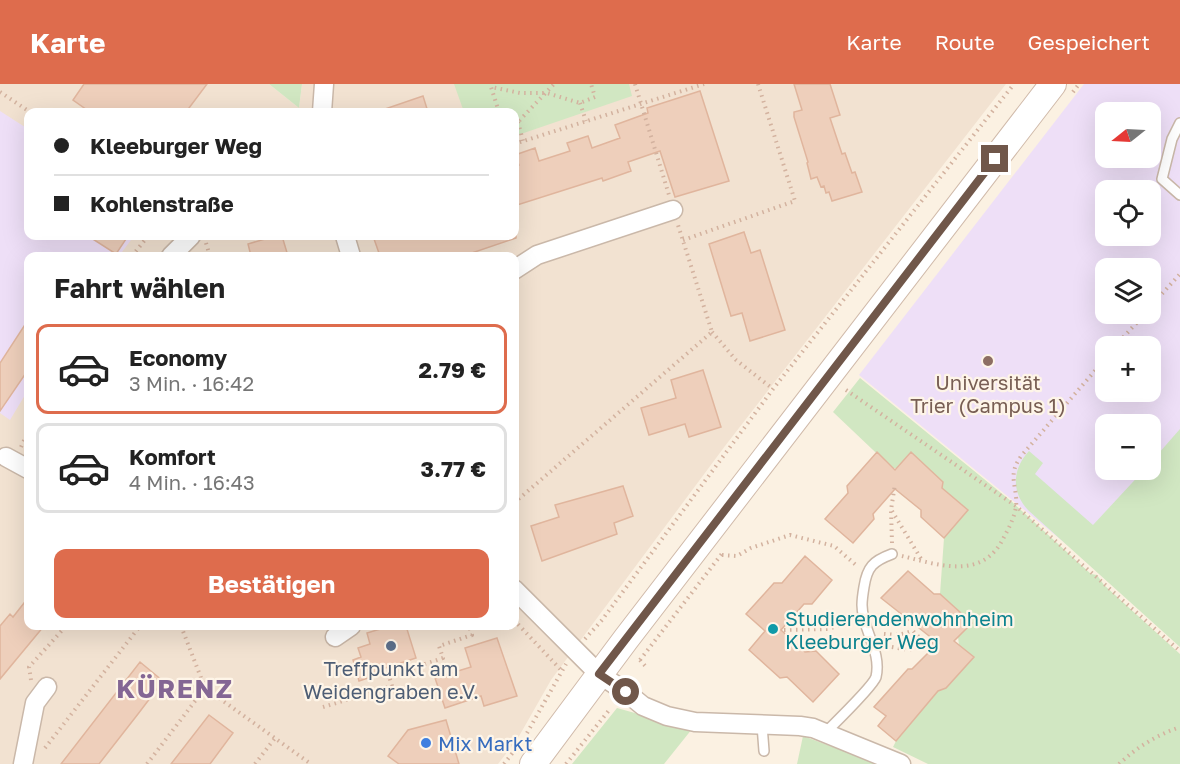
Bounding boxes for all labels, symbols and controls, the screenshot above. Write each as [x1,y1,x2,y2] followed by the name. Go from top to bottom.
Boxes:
[30,26,105,59] text: Karte
[846,29,902,55] text: Karte
[935,29,995,55] text: Route
[1028,29,1150,55] text: Gespeichert
[1095,102,1161,168] north arrow
[1095,102,1161,480] map controls
[90,132,262,159] text: Kleeburger Weg
[981,145,1008,172] route end
[1095,180,1161,246] button: locate
[90,190,234,217] text: Kohlenstraße
[1095,258,1161,324] button: layers
[54,272,225,304] text: Fahrt wählen
[1095,336,1161,402] button: +
[57,342,111,396] icon: car
[129,344,227,371] text: Economy
[981,354,995,368] marker: Universität Trier (Campus 1)
[419,356,486,383] text: 2.79 €
[910,370,1066,417] place label: Universität Trier (Campus 1)
[129,371,254,395] text: 3 Min. · 16:42
[1095,414,1161,480] button: −
[57,441,111,495] icon: car
[129,443,216,470] text: Komfort
[421,455,486,482] text: 3.77 €
[129,470,255,494] text: 4 Min. · 16:43
[54,549,489,618] button: Bestätigen
[785,606,1014,653] place label: Studierendenwohnheim Kleeburger Weg
[766,622,780,636] marker: Studierendenwohnheim Kleeburger Weg
[384,639,398,653] marker: Treffpunkt am Weidengraben e.V.
[303,656,479,703] place label: Treffpunkt am Weidengraben e.V.
[116,673,234,704] district label: KÜRENZ
[612,678,639,705] route start
[438,731,533,755] place label: Mix Markt
[419,736,433,750] marker: Mix Markt

